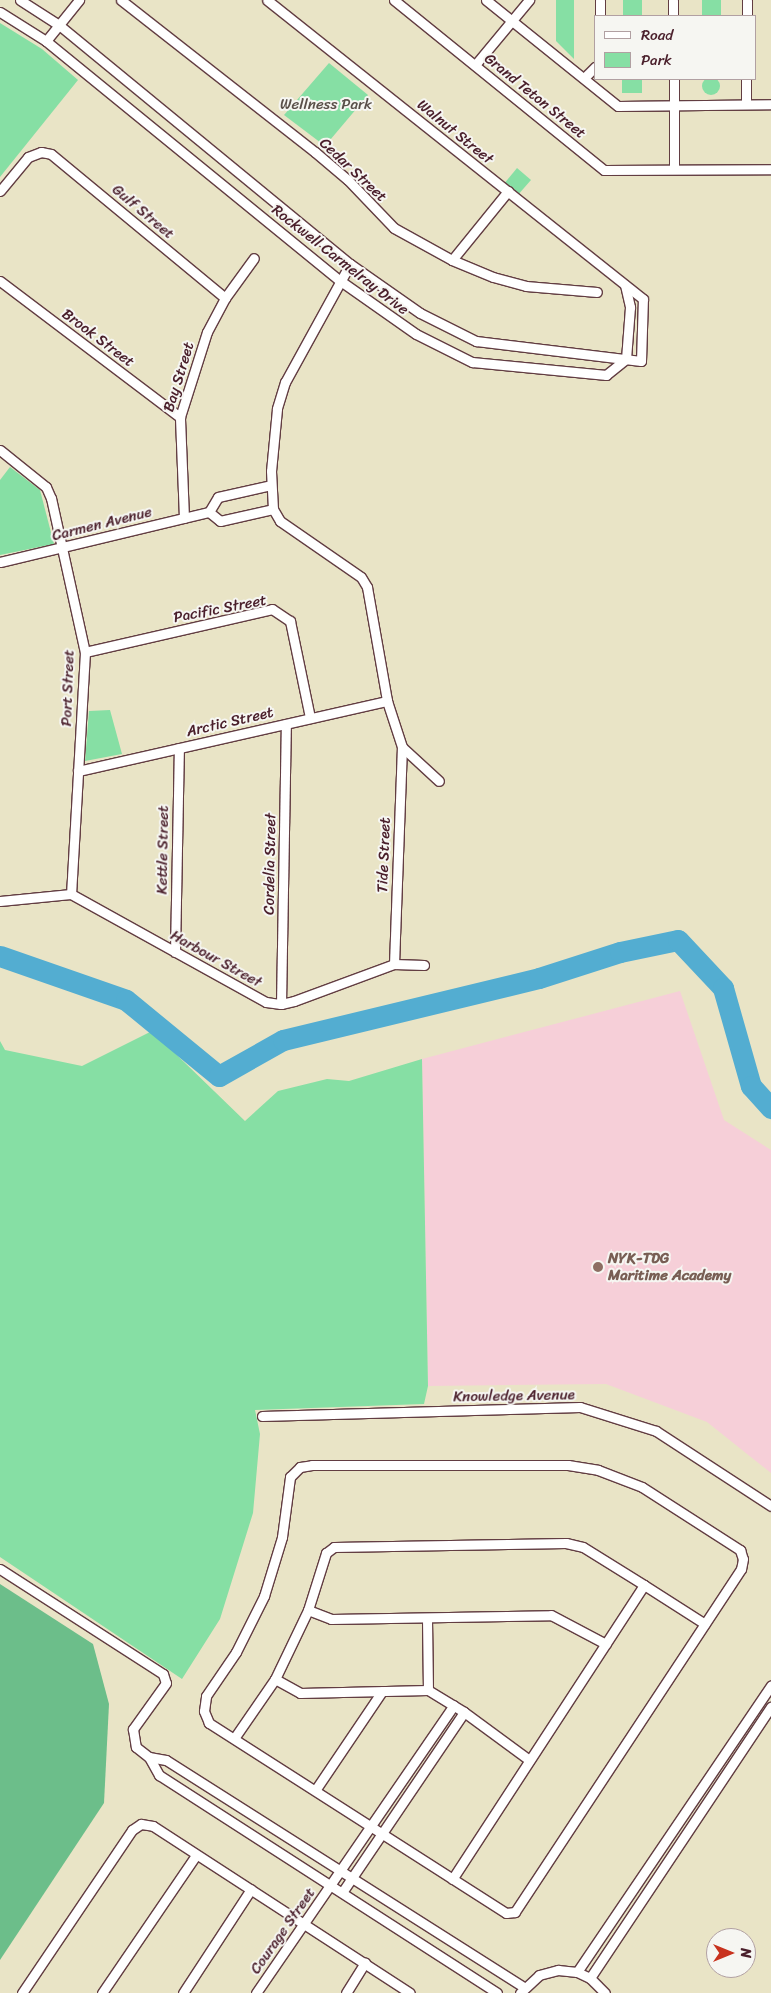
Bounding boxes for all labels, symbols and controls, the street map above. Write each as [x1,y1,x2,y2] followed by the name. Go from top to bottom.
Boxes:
[594,15,756,80] legend
[641,22,673,48] text: Road
[641,47,672,73] text: Park
[480,49,590,143] street label: Grand Teton Street
[280,96,372,114] park label: Wellness Park
[413,96,497,168] street label: Walnut Street
[315,134,391,206] street label: Cedar Street
[108,181,178,243] street label: Gulf Street
[268,201,412,319] street label: Rockwell Carmelray Drive
[58,305,138,371] street label: Brook Street
[160,340,198,414] street label: Bay Street
[50,503,154,545] street label: Carmen Avenue
[172,591,268,627] street label: Pacific Street
[58,649,78,727] street label: Port Street
[185,703,275,741] street label: Arctic Street
[153,806,173,894] street label: Kettle Street
[260,813,280,915] street label: Cordelia Street
[374,817,394,893] street label: Tide Street
[167,926,265,992] street label: Harbour Street
[608,1249,732,1284] place label: NYK-TDG Maritime Academy
[592,1261,604,1273] marker: NYK-TDG Maritime Academy
[453,1386,575,1406] street label: Knowledge Avenue
[247,1884,319,1978] street label: Courage Street
[706,1928,756,1978] north arrow
[733,1948,758,1958] text: N

